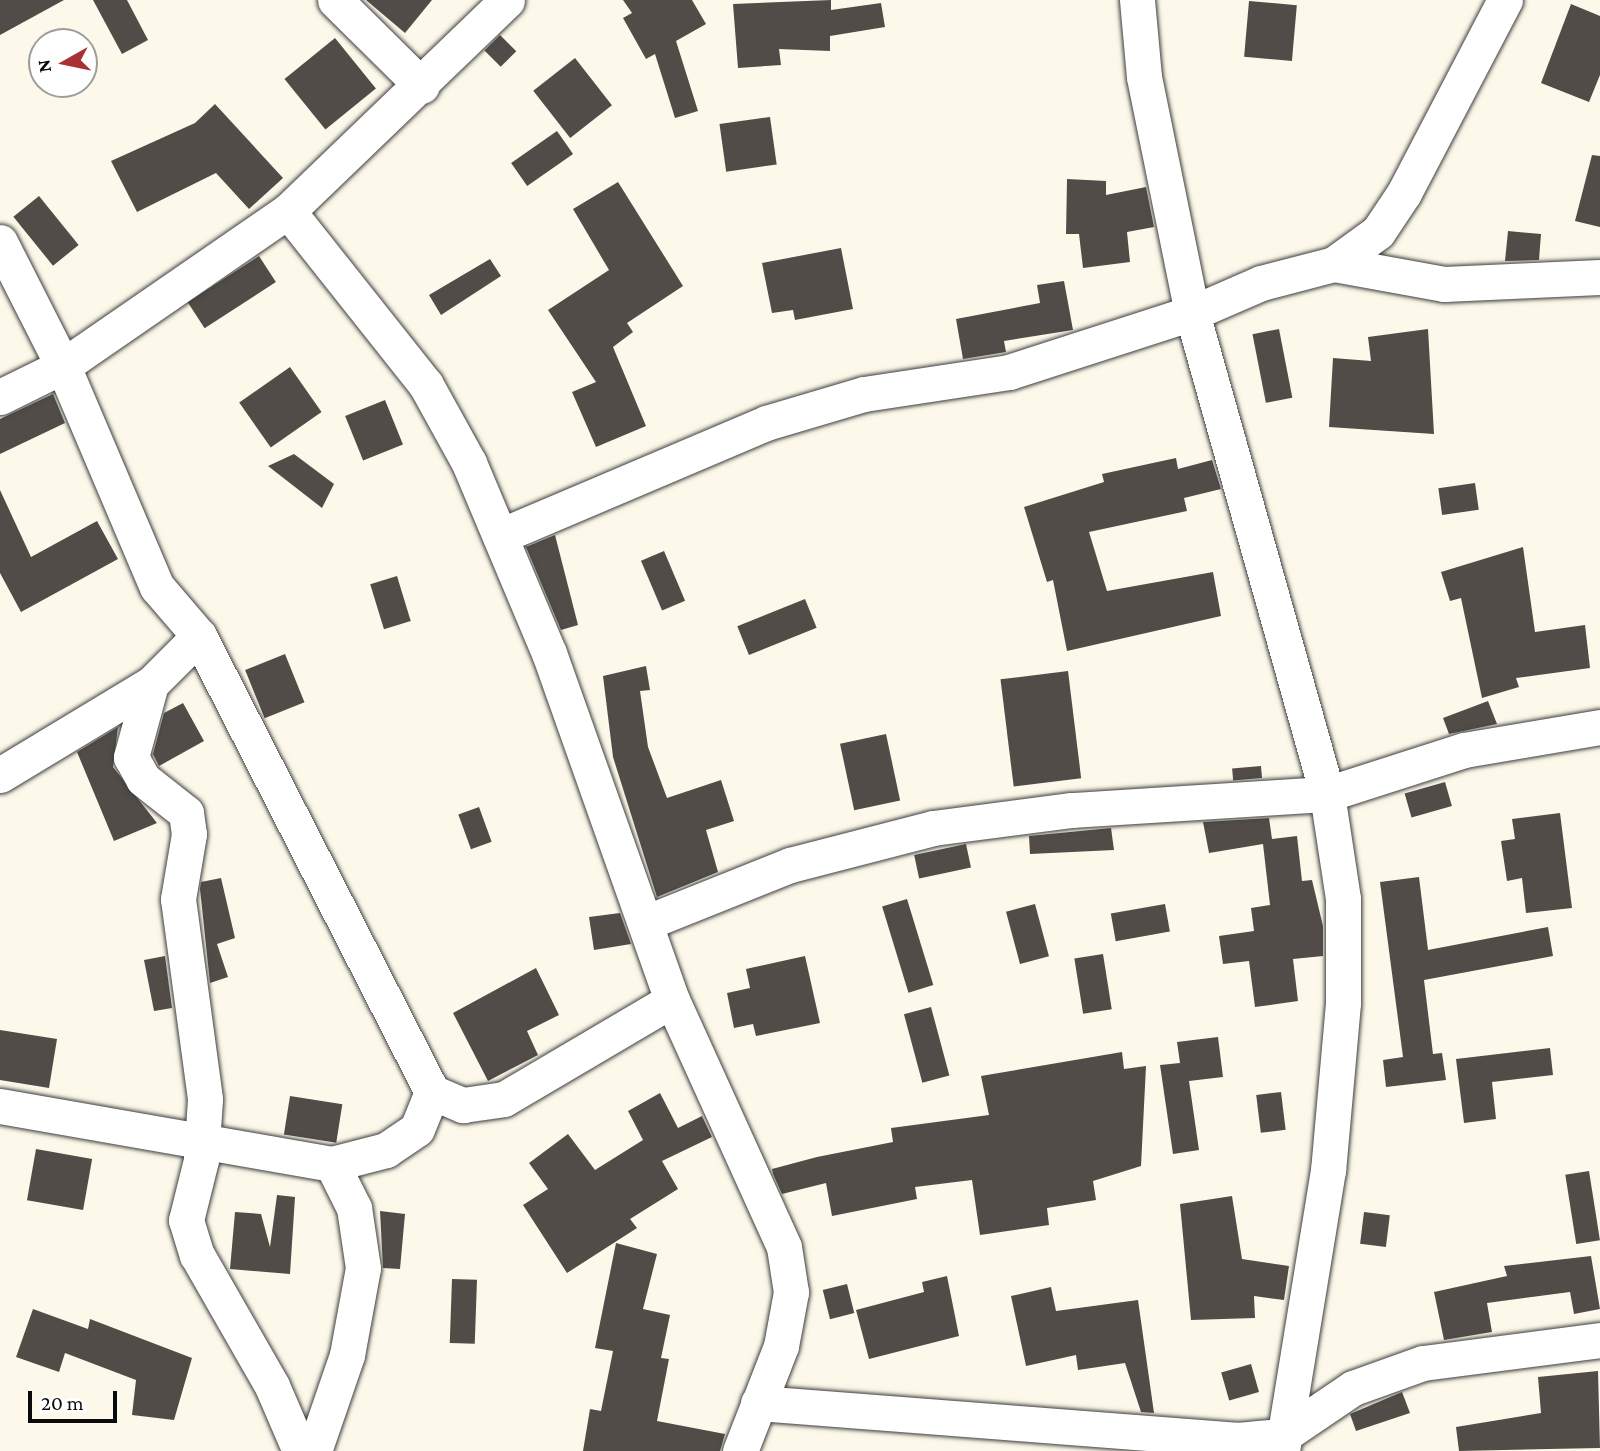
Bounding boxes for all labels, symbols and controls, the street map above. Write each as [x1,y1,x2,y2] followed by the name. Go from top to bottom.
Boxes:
[28,28,98,98] north arrow
[32,58,55,74] text: N
[32,1378,121,1422] scale bar
[41,1391,84,1415] text: 20 m

